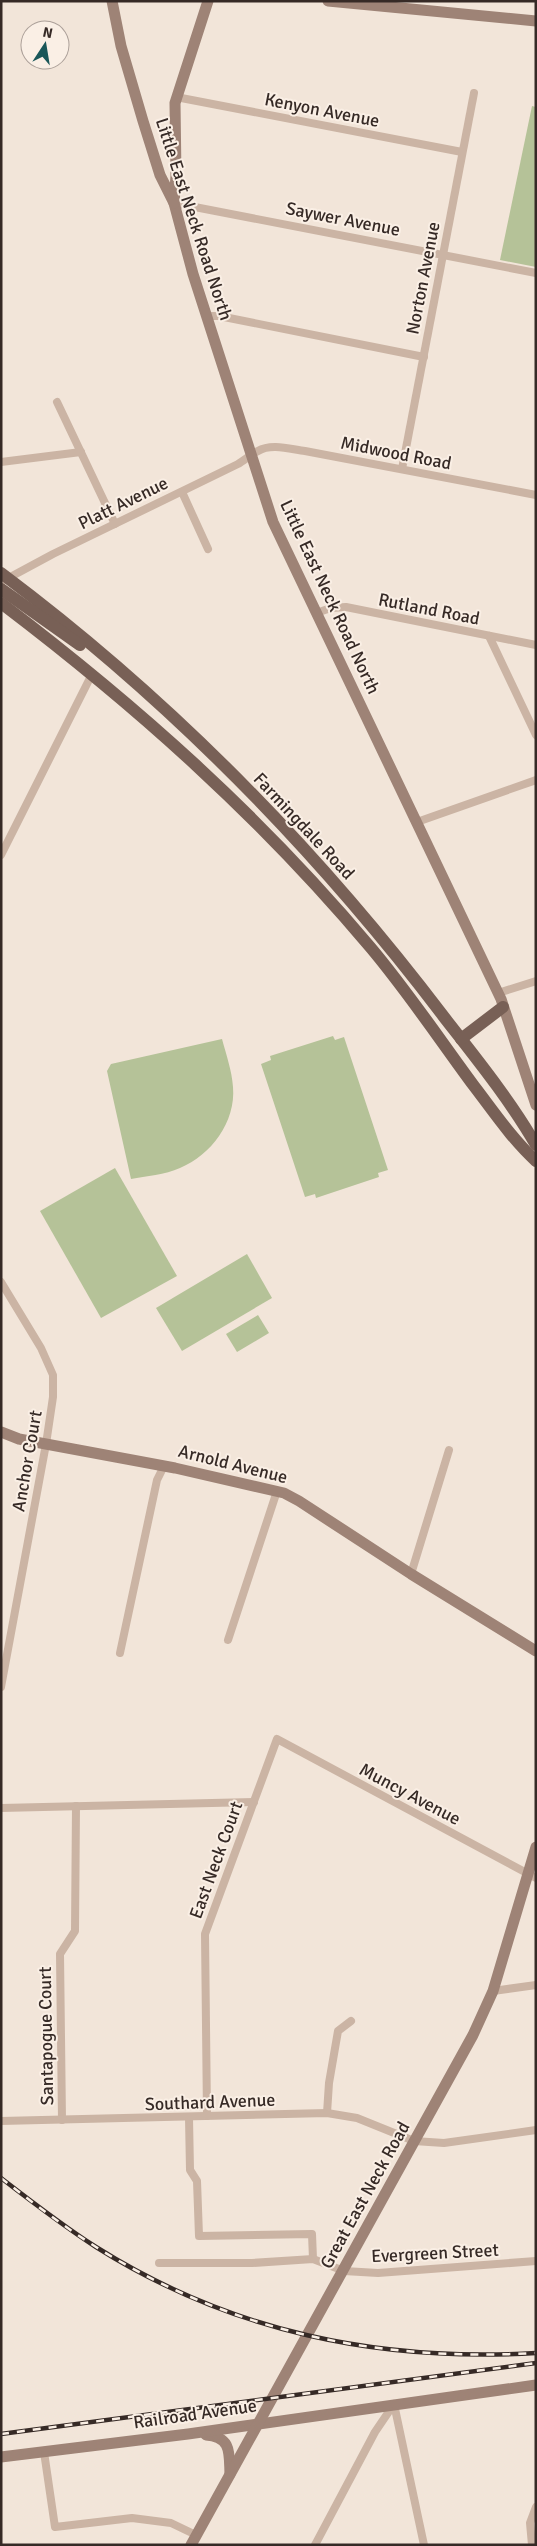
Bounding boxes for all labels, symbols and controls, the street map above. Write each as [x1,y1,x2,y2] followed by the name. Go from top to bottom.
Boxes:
[20,20,70,70] north arrow
[41,23,54,42] text: N
[263,88,381,132] street label: Kenyon Avenue
[151,115,237,323] street label: Little East Neck Road North
[284,197,402,241] street label: Saywer Avenue
[401,220,445,336] street label: Norton Avenue
[339,431,453,475] street label: Midwood Road
[74,472,172,534] street label: Platt Avenue
[275,496,385,698] street label: Little East Neck Road North
[376,588,482,630] street label: Rutland Road
[249,768,359,884] street label: Farmingdale Road
[7,1409,47,1513] street label: Anchor Court
[176,1440,290,1488] street label: Arnold Avenue
[356,1758,464,1830] street label: Muncy Avenue
[185,1798,247,1922] street label: East Neck Court
[34,1966,58,2106] street label: Santapogue Court
[144,2089,276,2115] street label: Southard Avenue
[315,2118,415,2272] street label: Great East Neck Road
[371,2239,499,2267] street label: Evergreen Street
[132,2394,258,2434] street label: Railroad Avenue

